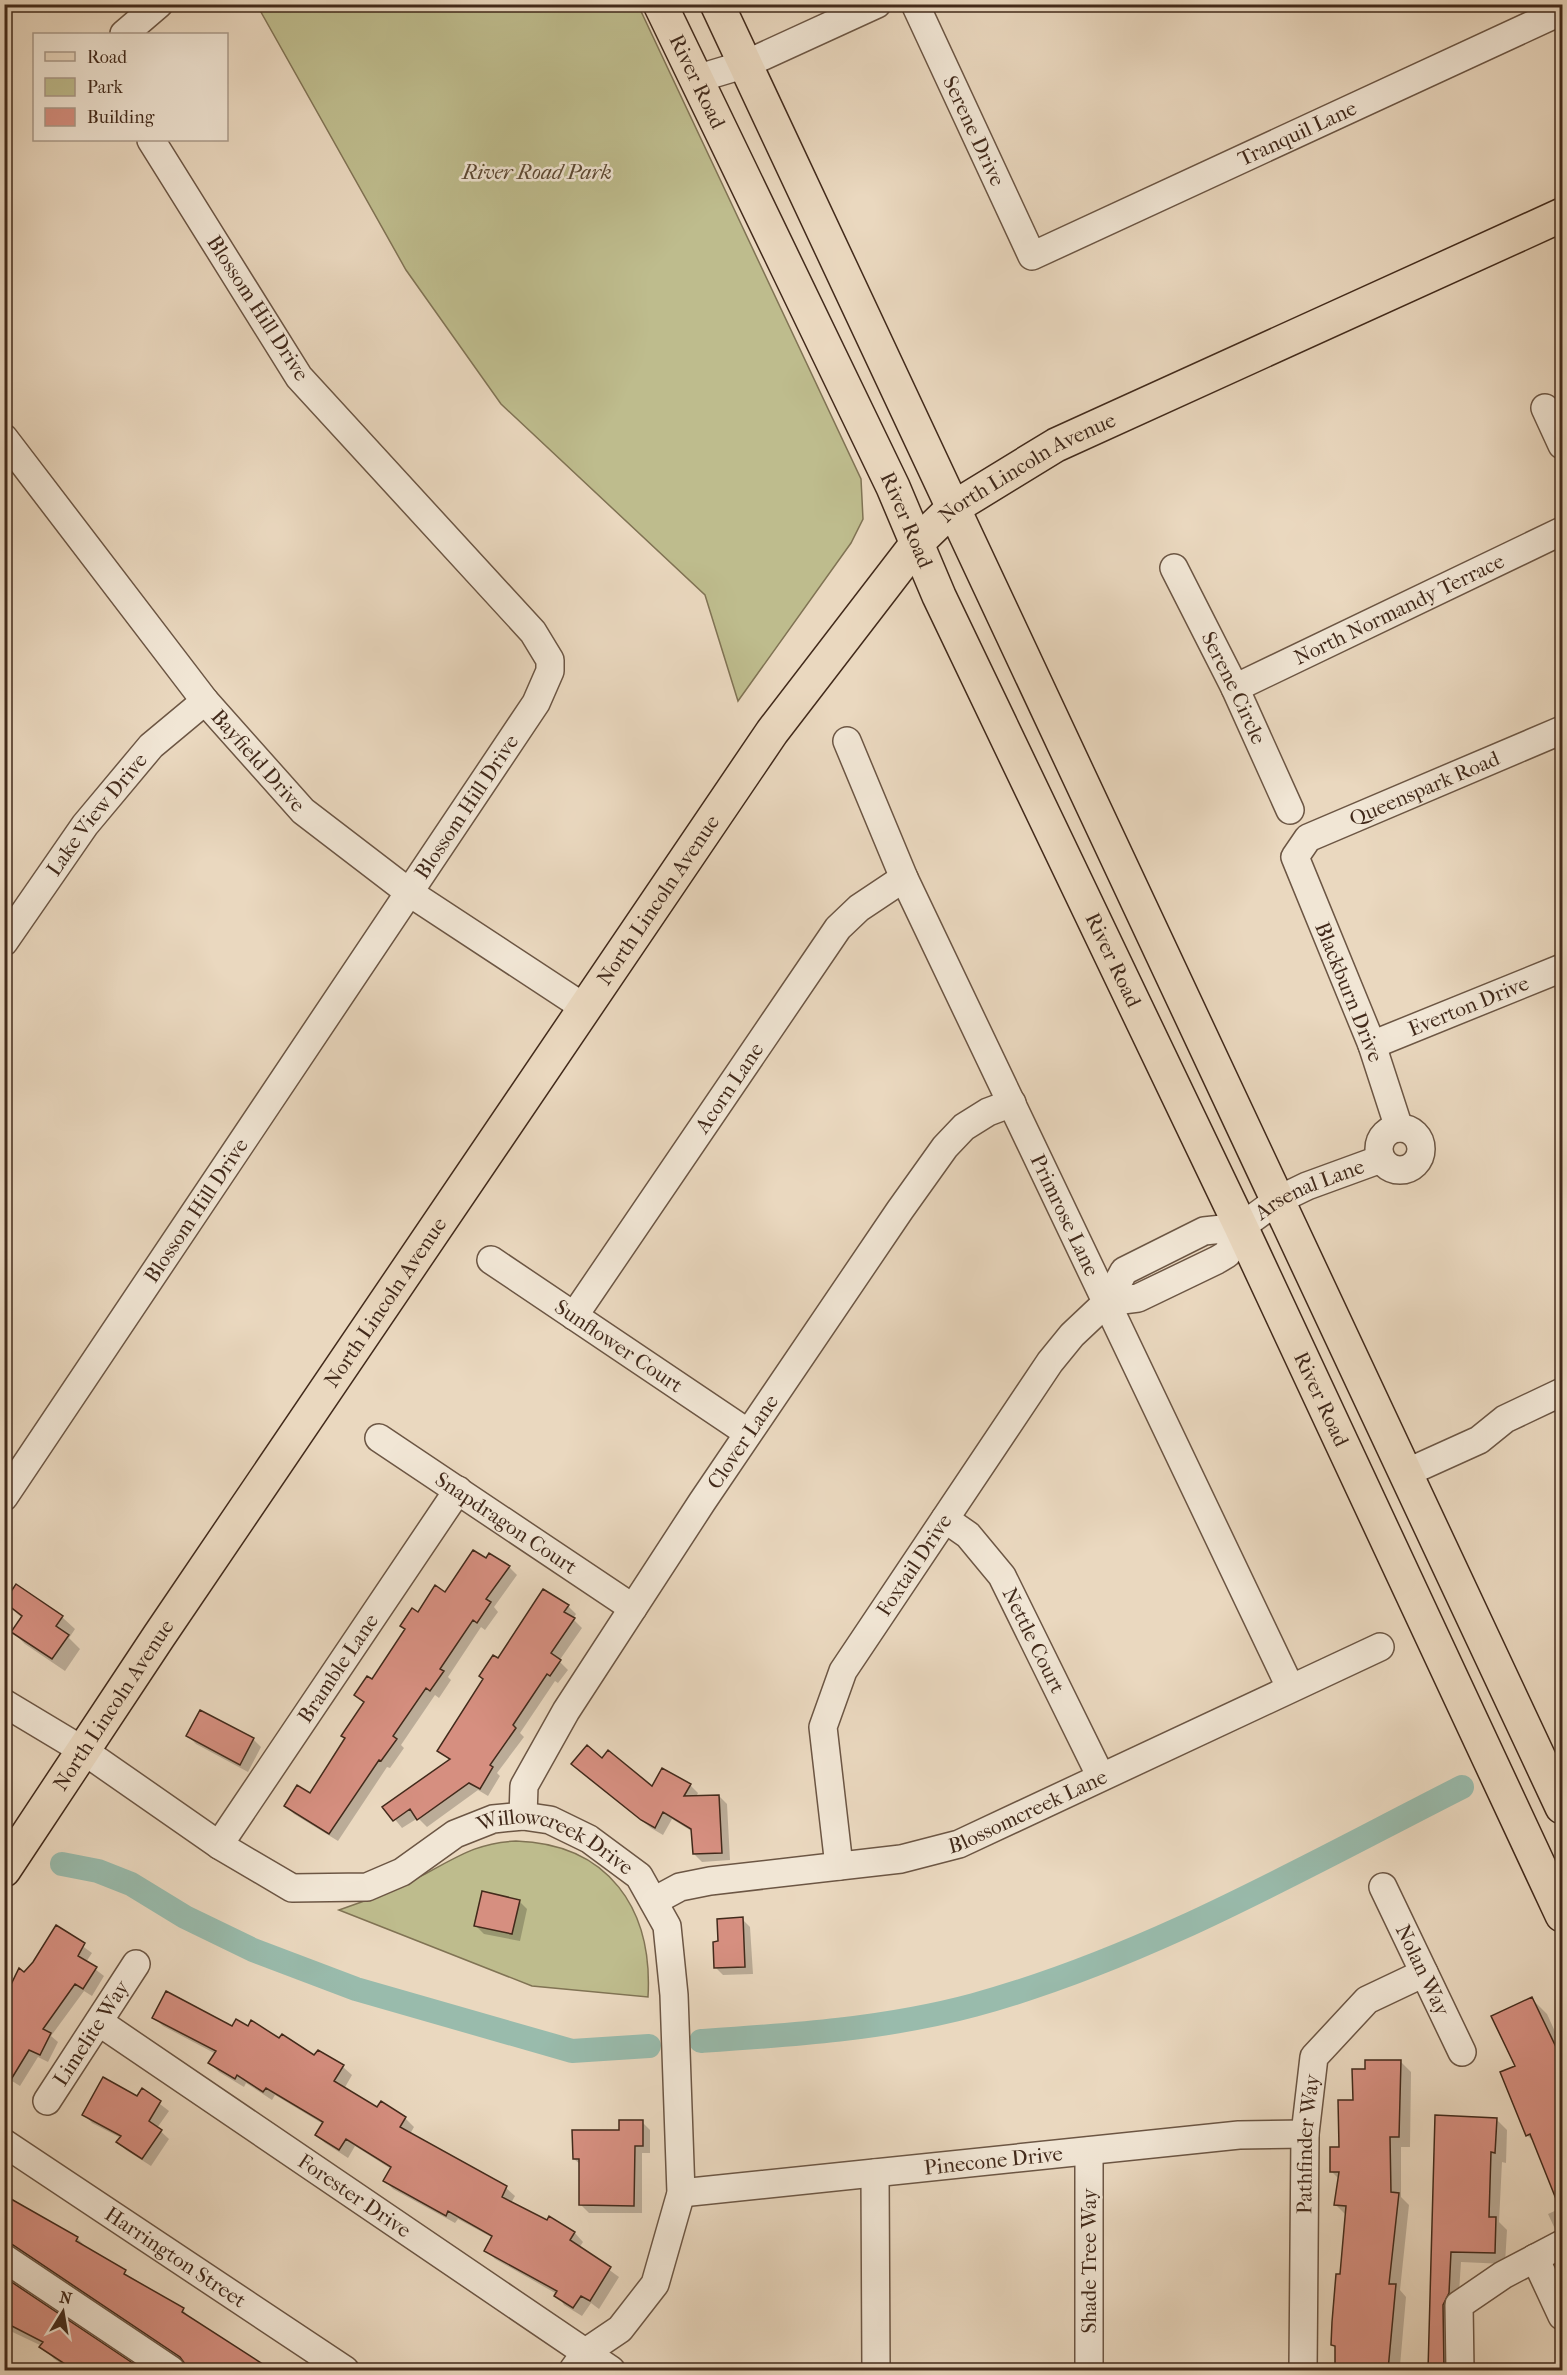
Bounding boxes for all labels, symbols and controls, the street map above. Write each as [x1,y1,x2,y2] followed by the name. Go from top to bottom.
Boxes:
[664,30,731,133] street label: River Road
[33,33,228,141] legend
[87,47,127,68] text: Road
[938,72,1010,190] street label: Serene Drive
[87,77,124,98] text: Park
[1234,96,1360,171] street label: Tranquil Lane
[87,107,155,128] text: Building
[460,160,612,184] park label: River Road Park
[202,231,314,385] street label: Blossom Hill Drive
[934,408,1119,527] street label: North Lincoln Avenue
[876,468,938,572] street label: River Road
[1290,549,1508,670] street label: North Normandy Terrace
[1196,628,1271,748] street label: Serene Circle
[206,705,310,817] street label: Bayfield Drive
[410,730,523,883] street label: Blossom Hill Drive
[1346,746,1504,831] street label: Queenspark Road
[42,748,152,880] street label: Lake View Drive
[592,810,724,989] street label: North Lincoln Avenue
[1080,909,1146,1012] street label: River Road
[1310,919,1388,1065] street label: Blackburn Drive
[1405,971,1532,1041] street label: Everton Drive
[690,1038,768,1138] street label: Acorn Lane
[139,1134,253,1287] street label: Blossom Hill Drive
[1026,1150,1104,1280] street label: Primrose Lane
[1249,1154,1367,1225] street label: Arsenal Lane
[319,1213,451,1392] street label: North Lincoln Avenue
[550,1294,688,1398] street label: Sunflower Court
[1289,1348,1354,1451] street label: River Road
[702,1390,783,1494] street label: Clover Lane
[431,1467,582,1579] street label: Snapdragon Court
[871,1509,957,1620] street label: Foxtail Drive
[998,1584,1070,1697] street label: Nettle Court
[293,1609,383,1727] street label: Bramble Lane
[48,1615,179,1795] street label: North Lincoln Avenue
[946,1764,1111,1858] street label: Blossomcreek Lane
[473,1804,638,1880] street label: Willowcreek Drive
[1391,1921,1455,2020] street label: Nolan Way
[48,1975,134,2090] street label: Limelite Way
[1292,2072,1324,2214] street label: Pathfinder Way
[923,2141,1064,2180] street label: Pinecone Drive
[294,2149,416,2243] street label: Forester Drive
[1077,2188,1101,2334] street label: Shade Tree Way
[100,2202,251,2313] street label: Harrington Street
[33,2282,93,2342] north arrow
[58,2287,74,2308] text: N

